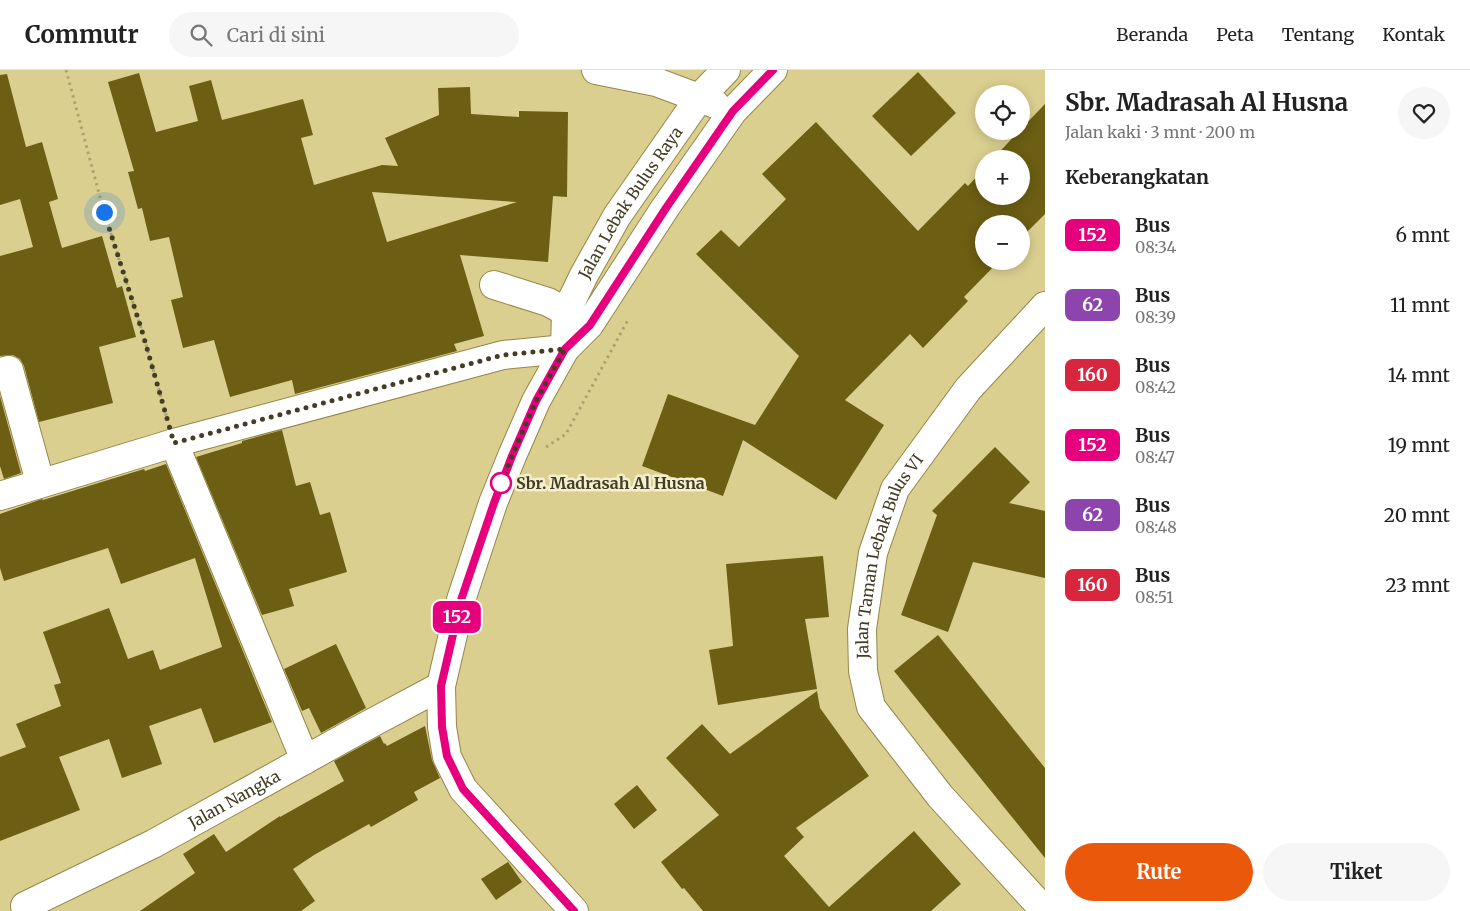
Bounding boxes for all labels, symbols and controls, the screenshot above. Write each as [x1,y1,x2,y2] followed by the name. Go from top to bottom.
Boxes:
[169,12,519,57] search box
[25,19,139,50] text: Commutr
[187,21,215,49] icon: search
[227,23,325,47] text: Cari di sini
[1116,23,1188,46] text: Beranda
[1216,23,1254,46] text: Peta
[1282,23,1354,46] text: Tentang
[1382,23,1445,46] text: Kontak
[975,85,1030,270] map controls
[975,85,1030,140] button: locate
[1065,87,1348,118] text: Sbr. Madrasah Al Husna
[1398,87,1450,139] button: heart
[573,122,687,283] street label: Jalan Lebak Bulus Raya
[1065,122,1255,142] text: Jalan kaki · 3 mnt · 200 m
[975,150,1030,205] button: +
[1065,165,1209,189] text: Keberangkatan
[92,200,117,225] your location
[1135,213,1170,237] text: Bus
[975,215,1030,270] button: −
[1078,223,1107,246] text: 152
[1395,223,1450,247] text: 6 mnt
[1135,237,1176,257] text: 08:34
[1135,283,1170,307] text: Bus
[1082,293,1103,316] text: 62
[1390,293,1450,317] text: 11 mnt
[1135,307,1176,327] text: 08:39
[1135,353,1170,377] text: Bus
[1077,363,1108,386] text: 160
[1388,363,1450,387] text: 14 mnt
[1135,377,1176,397] text: 08:42
[1135,423,1170,447] text: Bus
[1078,433,1107,456] text: 152
[1388,433,1450,457] text: 19 mnt
[1135,447,1175,467] text: 08:47
[852,450,927,660] street label: Jalan Taman Lebak Bulus VI
[490,472,512,494] marker: Sbr. Madrasah Al Husna
[516,473,705,493] place label: Sbr. Madrasah Al Husna
[1135,493,1170,517] text: Bus
[1082,503,1103,526] text: 62
[1384,503,1450,527] text: 20 mnt
[1135,517,1177,537] text: 08:48
[1135,563,1170,587] text: Bus
[1077,573,1108,596] text: 160
[1385,573,1450,597] text: 23 mnt
[1135,587,1174,607] text: 08:51
[428,601,486,633] line badge: 152
[443,605,471,628] text: 152
[184,765,284,833] street label: Jalan Nangka
[1065,843,1253,901] button: Rute
[1263,843,1450,901] button: Tiket

